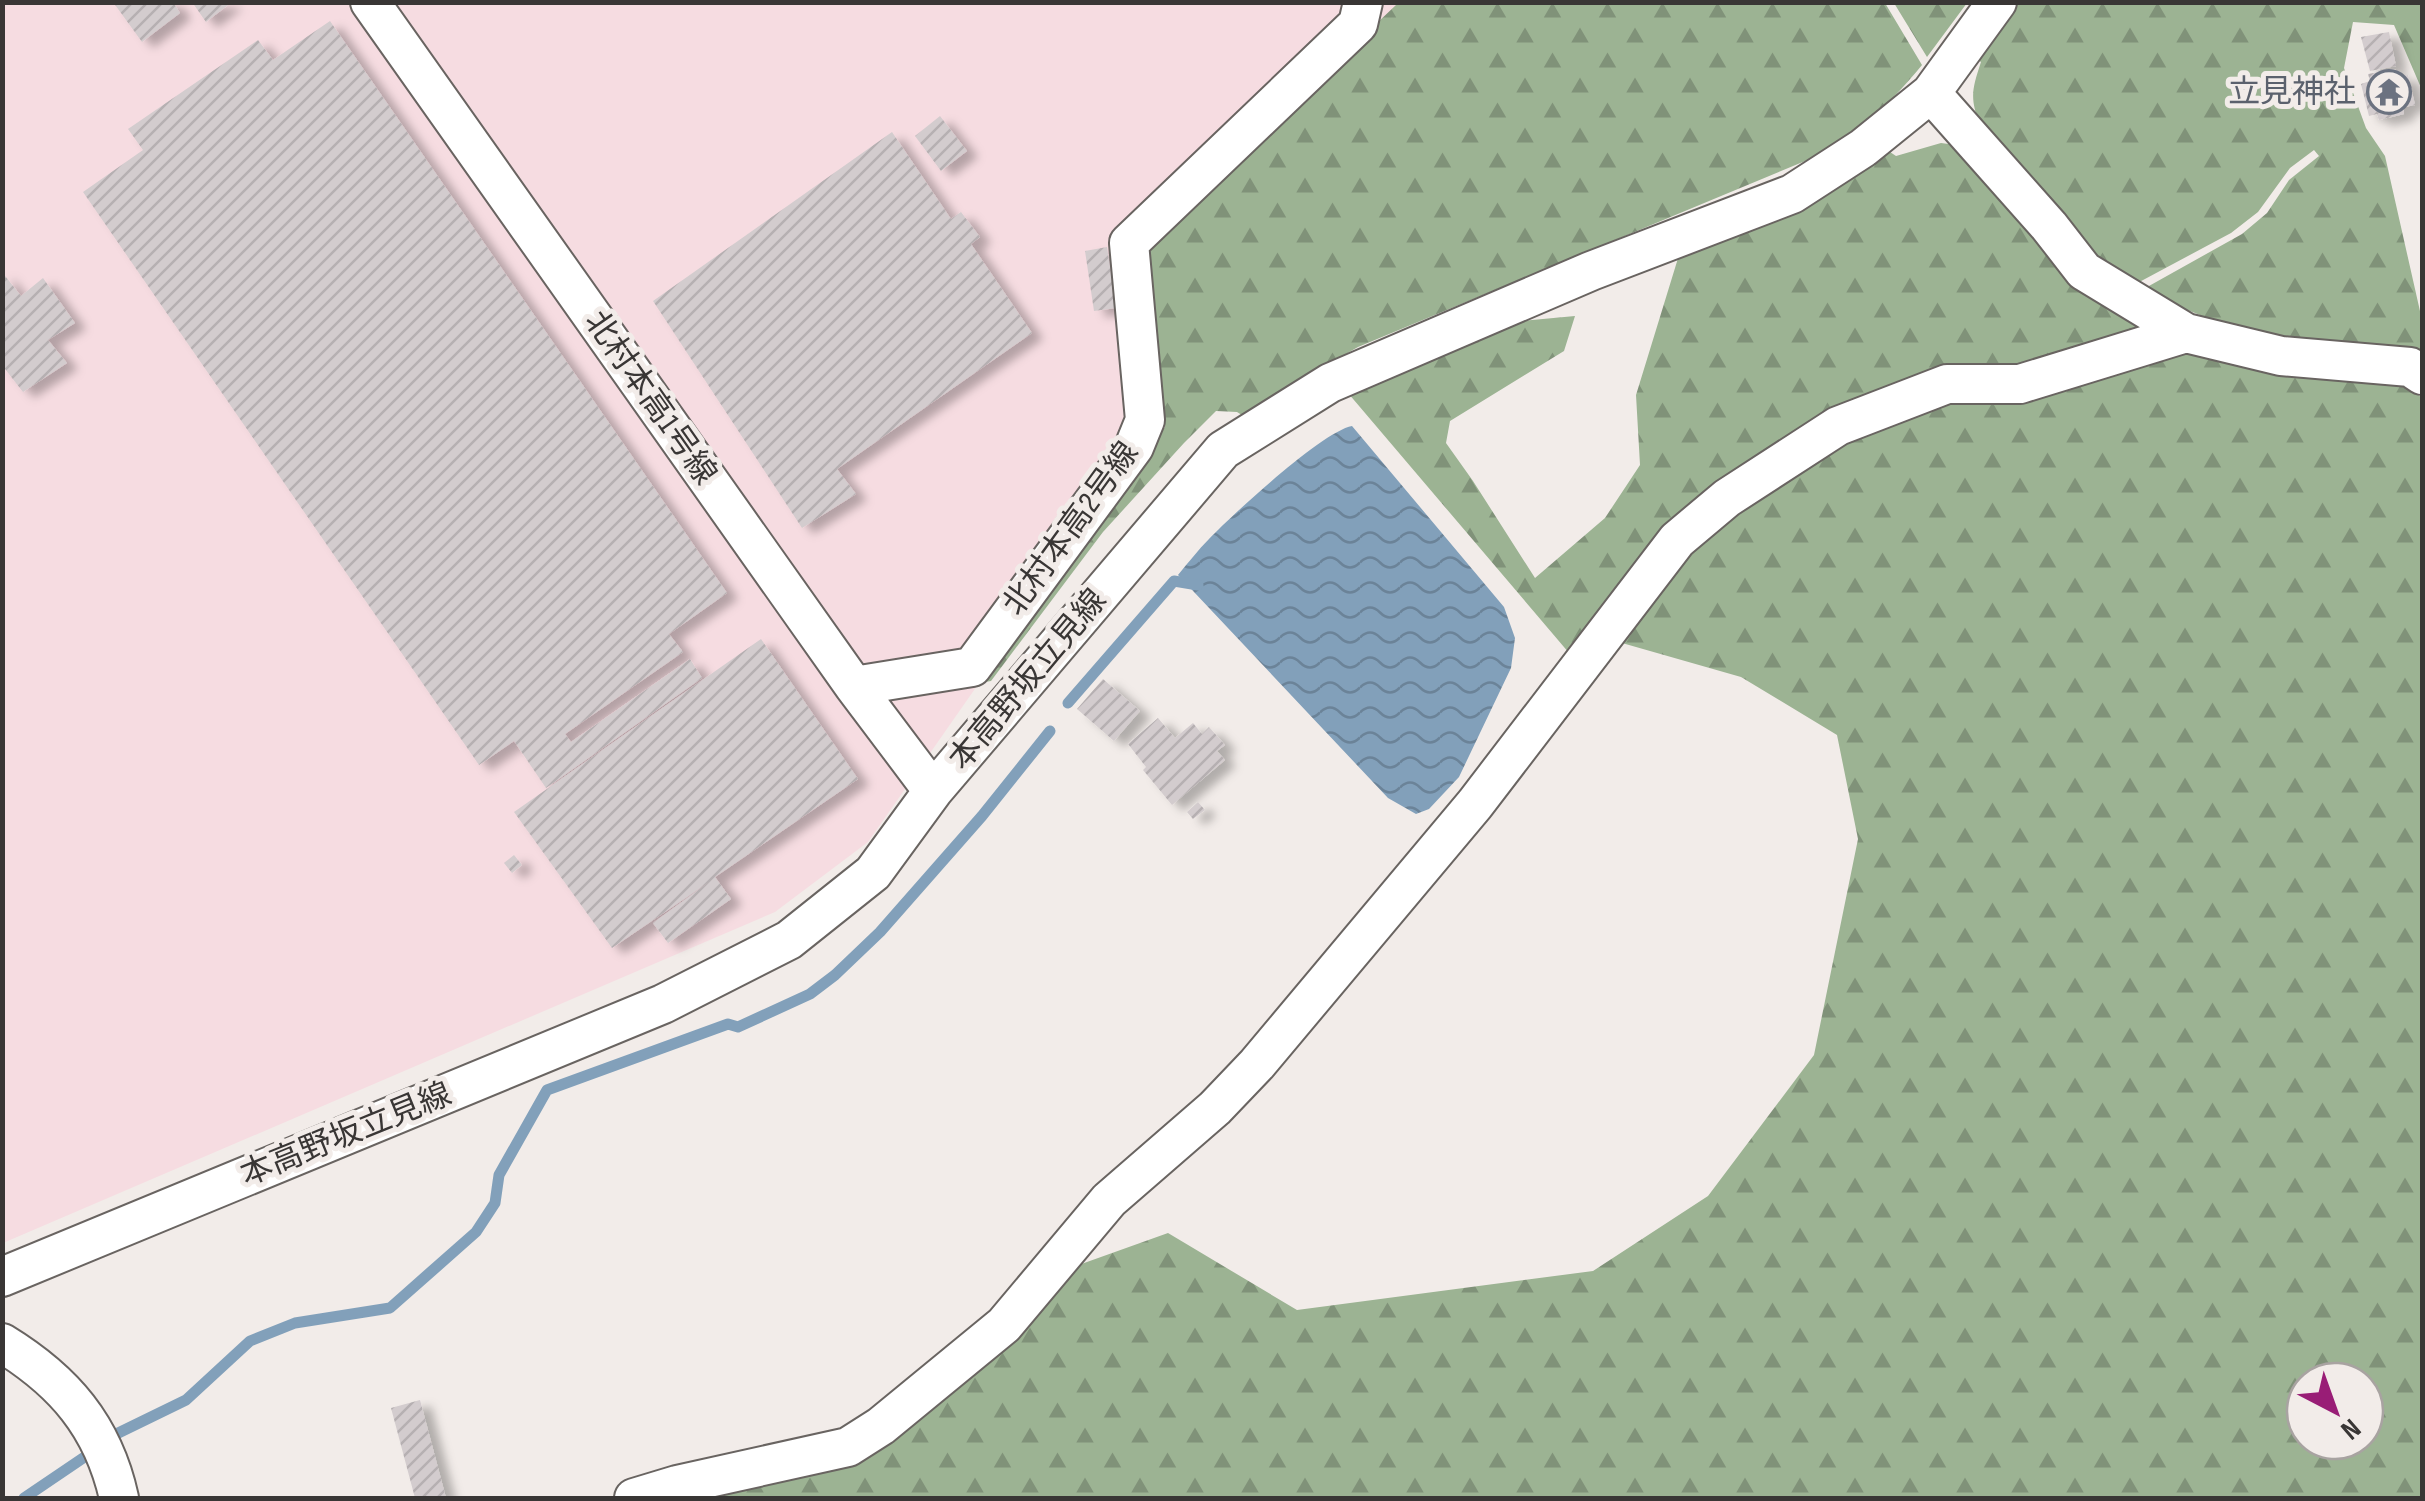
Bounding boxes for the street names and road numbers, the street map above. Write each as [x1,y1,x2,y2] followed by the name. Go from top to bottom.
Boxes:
[576,304,724,492] street label: 北村本高1号線
[995,435,1147,623] street label: 北村本高2号線
[941,582,1115,778] street label: 本高野坂立見線
[235,1075,457,1195] street label: 本高野坂立見線

